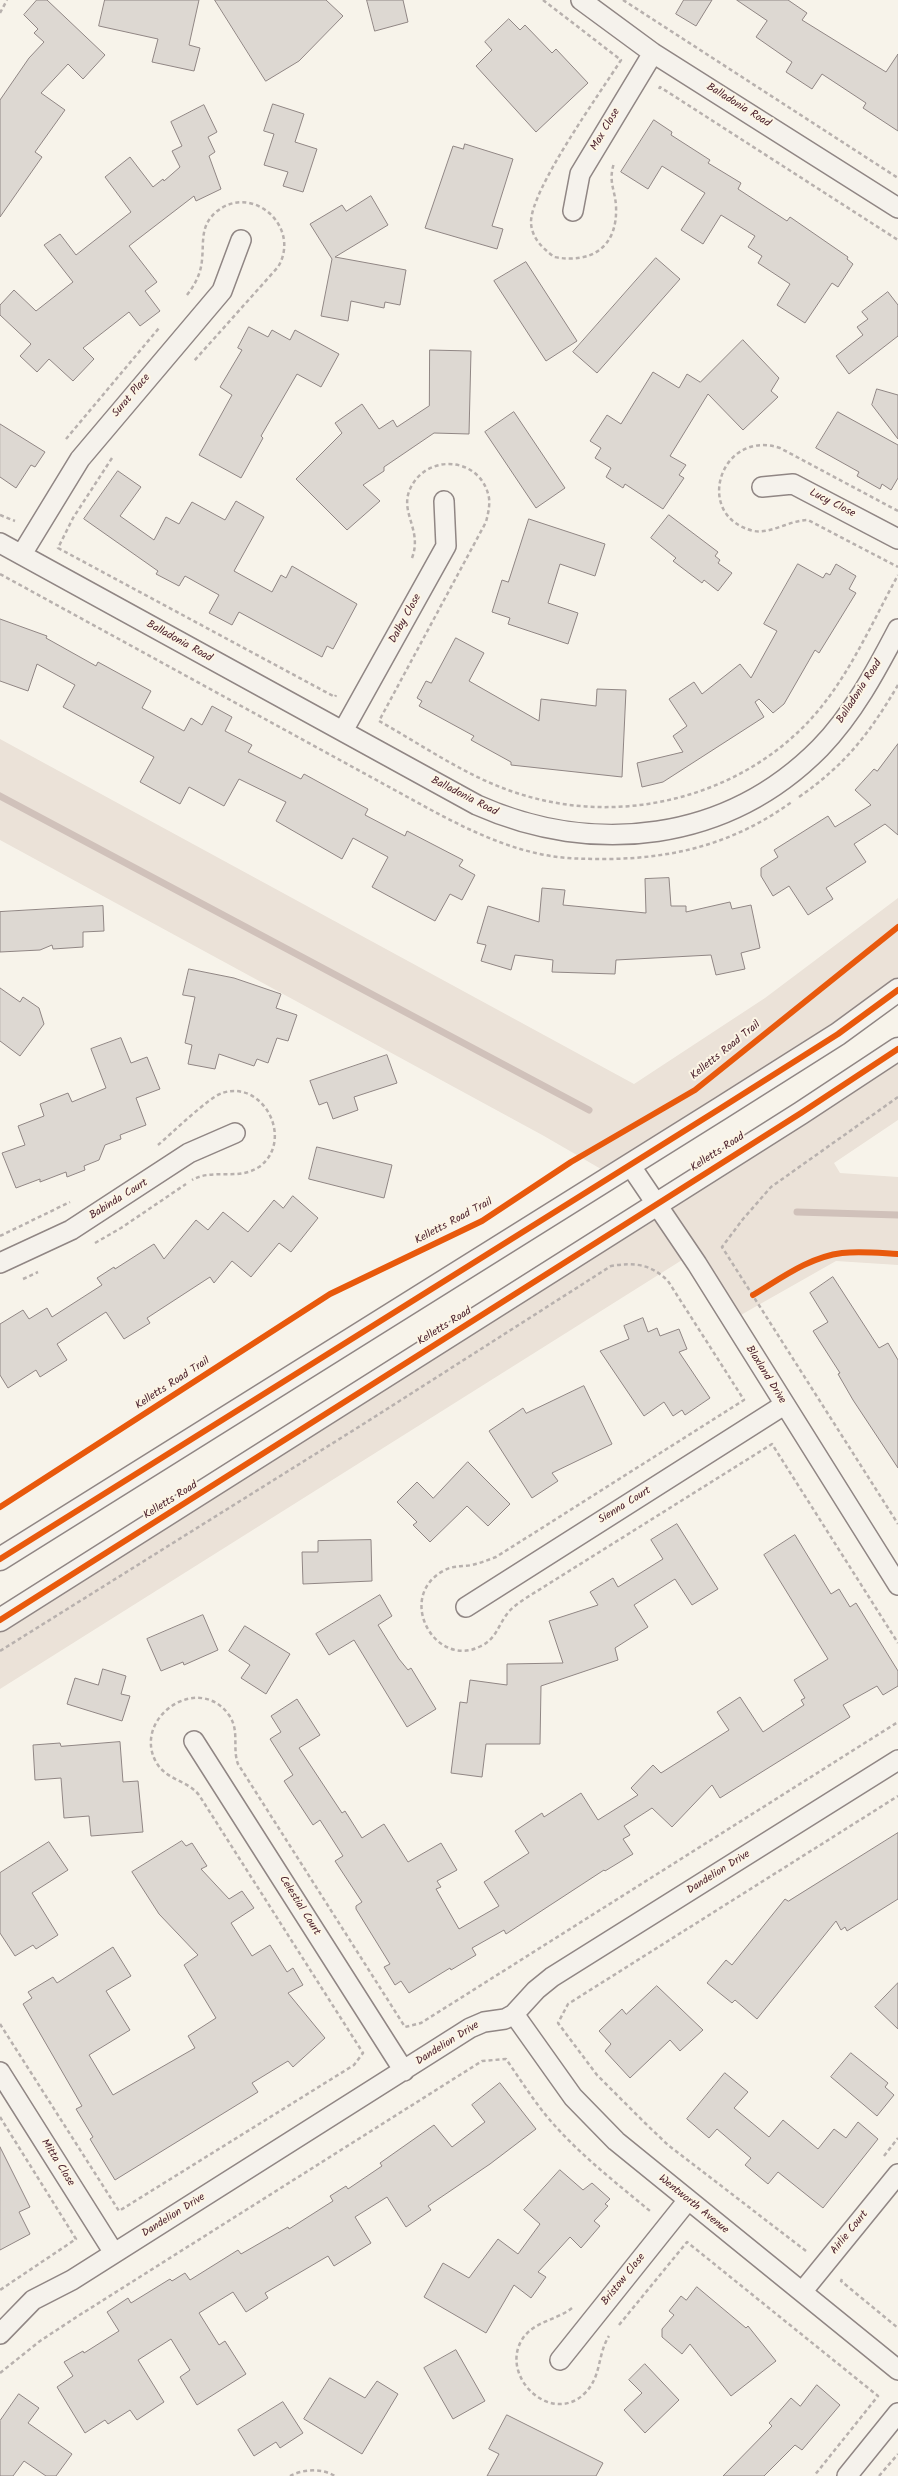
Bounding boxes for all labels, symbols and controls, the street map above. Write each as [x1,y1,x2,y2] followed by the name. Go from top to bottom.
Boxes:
[703,81,773,131] street label: Balladonia Road
[588,107,624,153] street label: Max Close
[110,372,154,420] street label: Surat Place
[807,487,857,521] street label: Lucy Close
[387,592,425,646] street label: Dalby Close
[144,618,214,666] street label: Balladonia Road
[835,658,885,726] street label: Balladonia Road
[428,774,500,820] street label: Balladonia Road
[688,1019,764,1083] street label: Kelletts Road Trail
[689,1131,747,1175] street label: Kelletts Road
[87,1177,151,1223] street label: Babinda Court
[413,1196,495,1248] street label: Kelletts Road Trail
[415,1305,475,1349] street label: Kelletts Road
[742,1343,788,1407] street label: Blaxland Drive
[133,1355,213,1413] street label: Kelletts Road Trail
[141,1479,201,1523] street label: Kelletts Road
[596,1485,654,1527] street label: Sienna Court
[685,1848,753,1898] street label: Dandelion Drive
[275,1874,323,1938] street label: Celestial Court
[414,2019,482,2069] street label: Dandelion Drive
[37,2137,77,2189] street label: Mitta Close
[655,2173,731,2237] street label: Wentworth Avenue
[140,2191,208,2241] street label: Dandelion Drive
[828,2208,872,2258] street label: Airlie Court
[599,2251,649,2309] street label: Bristow Close

